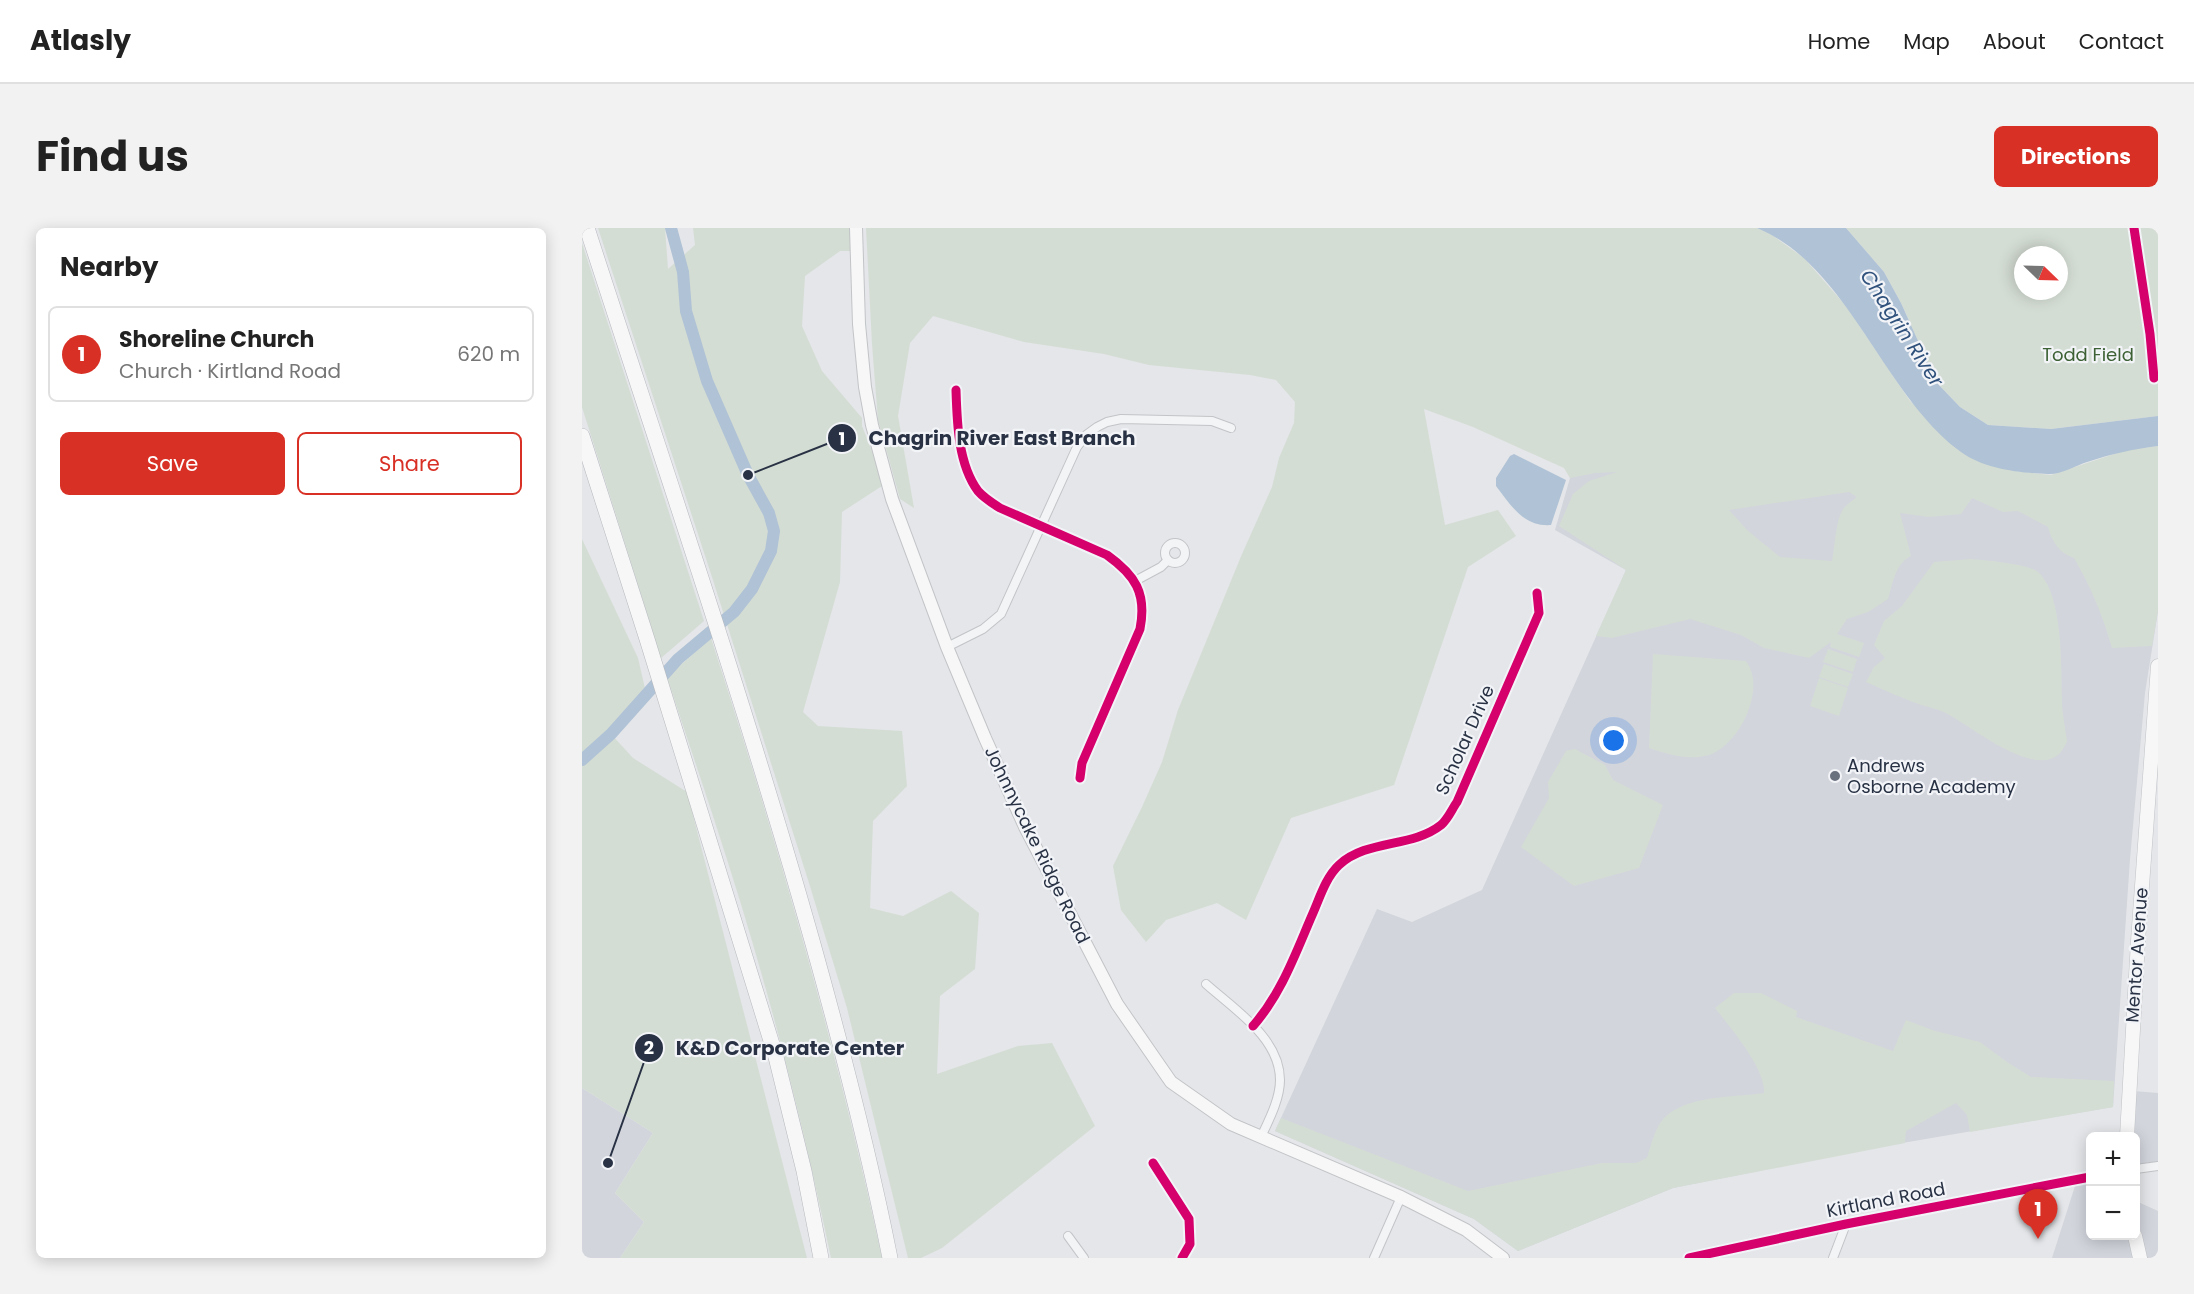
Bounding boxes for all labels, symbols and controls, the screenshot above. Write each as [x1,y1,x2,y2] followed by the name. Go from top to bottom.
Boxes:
[30,21,131,60] text: Atlasly
[1808,27,1870,56] text: Home
[1903,27,1950,56] text: Map
[1983,27,2046,56] text: About
[2079,27,2164,56] text: Contact
[1994,126,2158,187] button: Directions
[36,127,189,186] text: Find us
[2014,246,2068,300] north arrow
[60,249,158,285] text: Nearby
[1854,264,1951,393] water label: Chagrin River
[119,324,314,355] text: Shoreline Church
[78,340,85,368] text: 1
[457,340,520,368] text: 620 m
[2042,342,2134,367] park label: Todd Field
[119,357,341,385] text: Church · Kirtland Road
[827,419,1148,457] callout: Chagrin River East Branch
[869,424,1135,452] text: Chagrin River East Branch
[839,426,845,451] text: 1
[60,432,285,495] button: Save
[297,432,522,495] button: Share
[1429,681,1500,799] street label: Scholar Drive
[1599,726,1628,755] your location
[979,742,1096,948] street label: Johnnycake Ridge Road
[1847,753,2016,799] place label: Andrews Osborne Academy
[1828,769,1842,783] marker: Andrews Osborne Academy
[2119,887,2154,1023] street label: Mentor Avenue
[634,1029,916,1067] callout: K&D Corporate Center
[676,1034,905,1062] text: K&D Corporate Center
[644,1035,654,1060] text: 2
[2086,1132,2140,1240] map controls
[2086,1132,2140,1186] button: +
[1824,1176,1947,1223] street label: Kirtland Road
[2086,1186,2140,1240] button: −
[2018,1190,2058,1239] pin: 1

